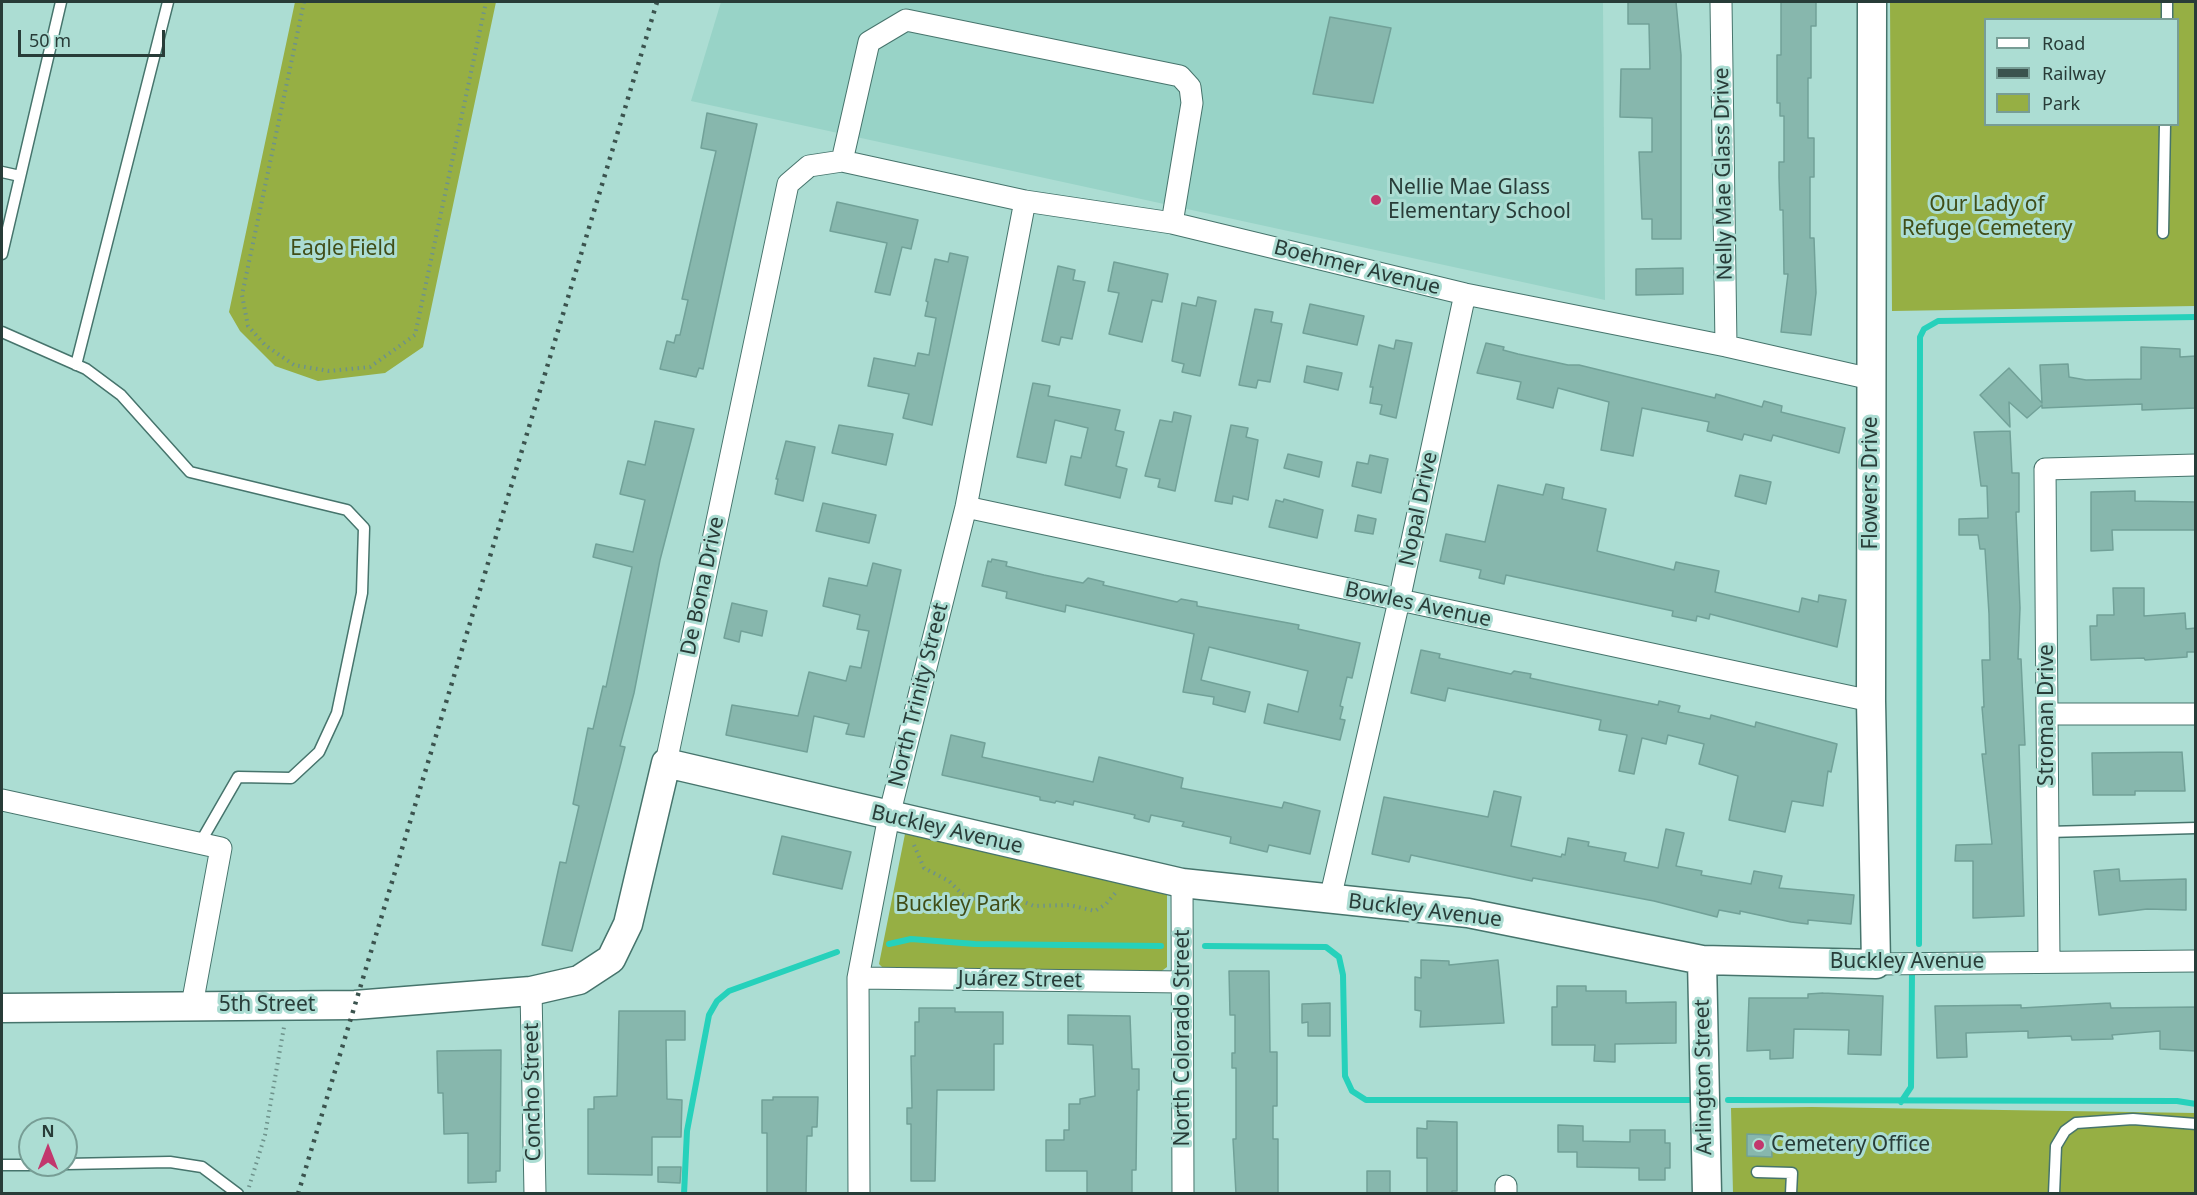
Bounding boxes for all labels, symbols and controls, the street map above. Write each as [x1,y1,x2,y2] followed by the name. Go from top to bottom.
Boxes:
[21,18,168,56] scale bar
[1984,18,2179,126] legend
[29,28,71,52] text: 50 m
[2042,31,2085,55] text: Road
[2042,61,2106,85] text: Railway
[1710,67,1738,281] street label: Nelly Mae Glass Drive
[2042,91,2080,115] text: Park
[1388,175,1571,225] place label: Nellie Mae Glass Elementary School
[1902,192,2072,242] park label: Our Lady of Refuge Cemetery
[1369,193,1383,207] marker: Nellie Mae Glass Elementary School
[1271,235,1443,301] street label: Boehmer Avenue
[290,236,396,262] park label: Eagle Field
[1858,416,1884,550] street label: Flowers Drive
[1395,450,1443,568] street label: Nopal Drive
[676,514,730,658] street label: De Bona Drive
[1343,577,1493,633] street label: Bowles Avenue
[884,600,954,790] street label: North Trinity Street
[2034,644,2060,786] street label: Stroman Drive
[869,800,1025,860] street label: Buckley Avenue
[1347,889,1503,933] street label: Buckley Avenue
[895,892,1021,918] park label: Buckley Park
[1170,929,1196,1147] street label: North Colorado Street
[1830,949,1984,975] street label: Buckley Avenue
[958,966,1082,994] street label: Juárez Street
[219,992,315,1018] street label: 5th Street
[1690,999,1718,1155] street label: Arlington Street
[519,1022,547,1162] street label: Concho Street
[18,1117,78,1177] north arrow
[41,1120,55,1142] text: N
[1771,1132,1930,1158] place label: Cemetery Office
[1752,1138,1766,1152] marker: Cemetery Office

